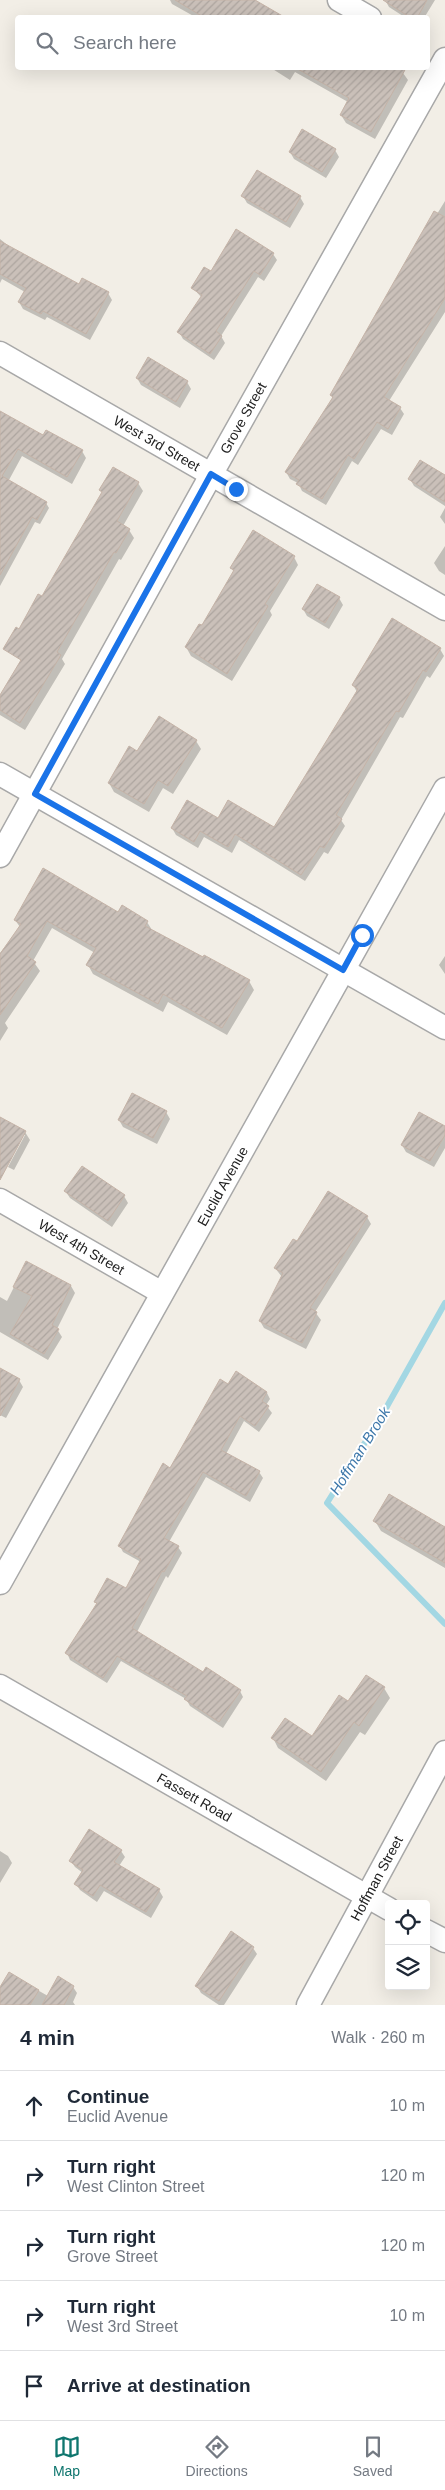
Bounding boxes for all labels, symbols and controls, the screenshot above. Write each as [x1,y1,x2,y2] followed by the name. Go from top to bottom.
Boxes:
[15,15,430,70] search box
[33,29,61,57] icon: search
[73,32,177,53] text: Search here
[217,379,270,456] street label: Grove Street
[111,412,203,474] street label: West 3rd Street
[225,478,248,501] route end
[351,924,374,947] route start
[194,1143,251,1229] street label: Euclid Avenue
[36,1216,127,1278] street label: West 4th Street
[326,1403,394,1498] water label: Hoffman Brook
[154,1770,234,1825] street label: Fassett Road
[347,1833,406,1924] street label: Hoffman Street
[385,1900,430,1990] map controls
[385,1900,430,1945] button: locate
[385,1945,430,1990] button: layers
[20,2026,75,2049] text: 4 min
[331,2029,425,2046] text: Walk · 260 m
[67,2086,149,2107] text: Continue
[20,2092,48,2120] icon: ahead
[389,2097,425,2114] text: 10 m
[67,2108,168,2125] text: Euclid Avenue
[67,2156,155,2177] text: Turn right
[20,2162,48,2190] icon: right
[381,2167,425,2184] text: 120 m
[67,2178,205,2195] text: West Clinton Street
[67,2226,155,2247] text: Turn right
[20,2232,48,2260] icon: right
[381,2237,425,2254] text: 120 m
[67,2248,158,2265] text: Grove Street
[67,2296,155,2317] text: Turn right
[20,2302,48,2330] icon: right
[389,2307,425,2324] text: 10 m
[67,2318,178,2335] text: West 3rd Street
[20,2372,48,2400] icon: arrive
[67,2375,251,2396] text: Arrive at destination
[53,2433,81,2479] tab: Map
[186,2433,248,2479] tab: Directions
[353,2433,392,2479] tab: Saved

